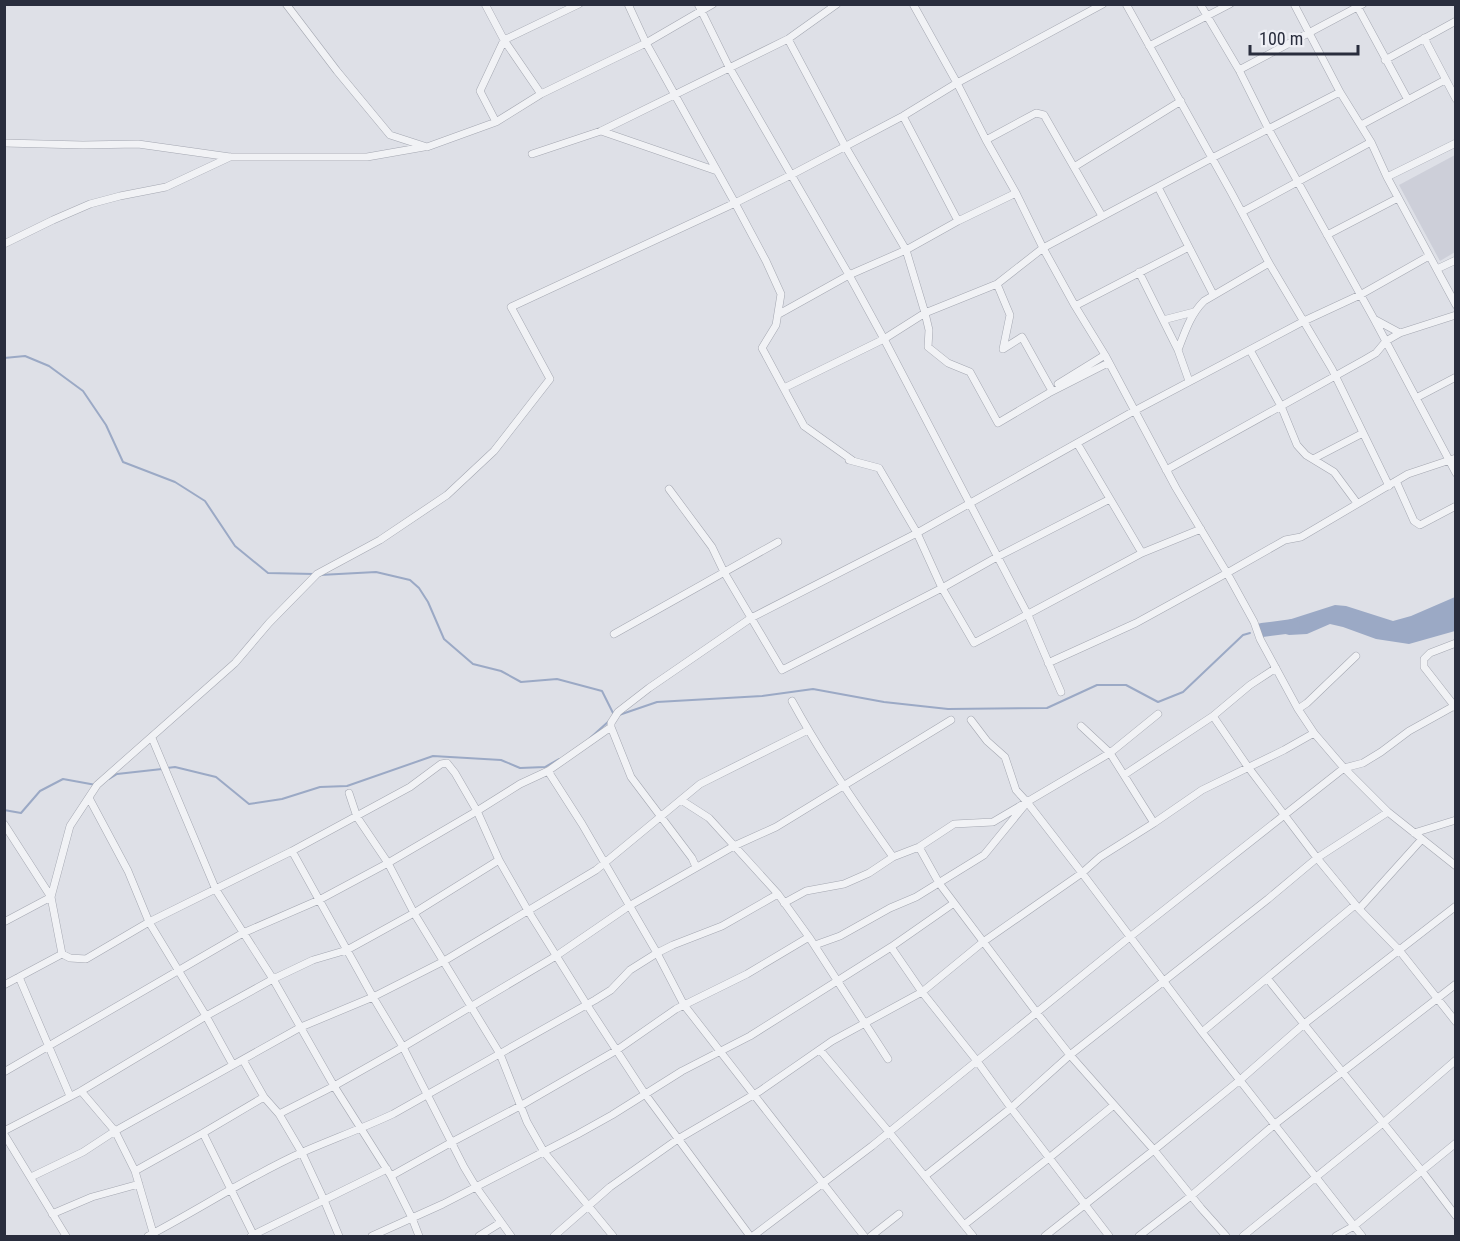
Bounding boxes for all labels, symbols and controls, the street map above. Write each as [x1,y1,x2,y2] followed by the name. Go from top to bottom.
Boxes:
[1250,18,1358,56] scale bar
[1259,28,1303,49] text: 100 m

